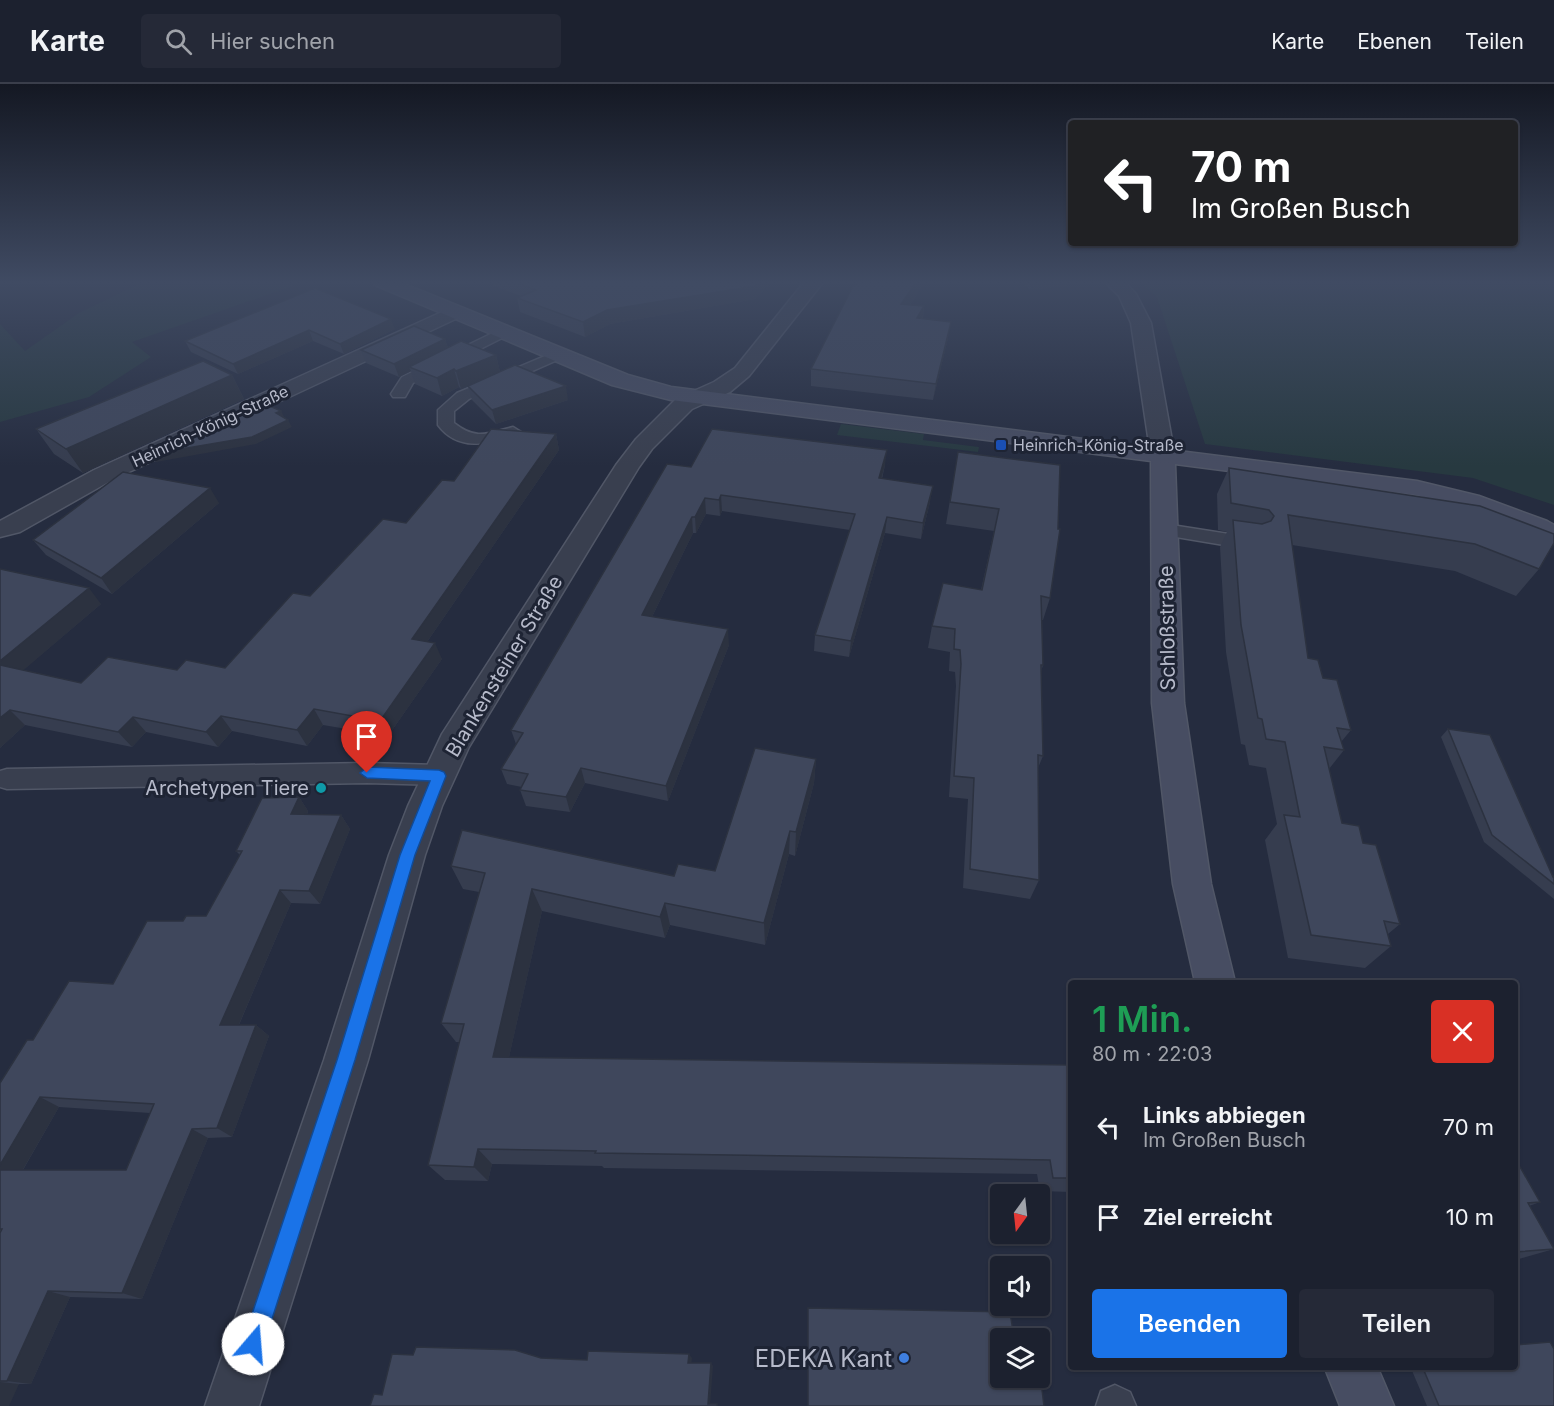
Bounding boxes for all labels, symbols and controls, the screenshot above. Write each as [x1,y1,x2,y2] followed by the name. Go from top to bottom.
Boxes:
[141,14,561,68] search box
[30,24,105,58] text: Karte
[162,25,195,58] icon: search
[210,28,335,54] text: Hier suchen
[1271,29,1324,54] text: Karte
[1357,29,1432,54] text: Ebenen
[1465,29,1524,54] text: Teilen
[1191,141,1291,192] text: 70 m
[1092,144,1170,222] icon: left
[1191,192,1411,225] text: Im Großen Busch
[128,381,292,471] street label: Heinrich-König-Straße
[1013,435,1184,455] place label: Heinrich-König-Straße
[994,438,1008,452] marker: Heinrich-König-Straße
[1154,565,1180,691] street label: Schloßstraße
[440,571,568,761] street label: Blankensteiner Straße
[341,711,392,773] pin
[350,720,383,753] icon: arrive
[145,776,309,800] place label: Archetypen Tiere
[314,781,328,795] marker: Archetypen Tiere
[1092,997,1192,1041] text: 1 Min.
[1431,1000,1494,1063] button: close
[1092,1042,1212,1066] text: 80 m · 22:03
[1143,1102,1306,1128] text: Links abbiegen
[1092,1111,1125,1144] icon: left
[1443,1114,1494,1140] text: 70 m
[1143,1128,1306,1152] text: Im Großen Busch
[990,1184,1050,1244] north arrow
[990,1184,1050,1388] map controls
[1092,1201,1125,1234] icon: arrive
[1143,1204,1272,1230] text: Ziel erreicht
[1446,1204,1494,1230] text: 10 m
[990,1256,1050,1316] button: sound
[1092,1289,1287,1358] button: Beenden
[1299,1289,1494,1358] button: Teilen
[221,1312,285,1376] position arrow
[990,1328,1050,1388] button: layers
[755,1344,892,1373] place label: EDEKA Kant
[897,1351,911,1365] marker: EDEKA Kant

